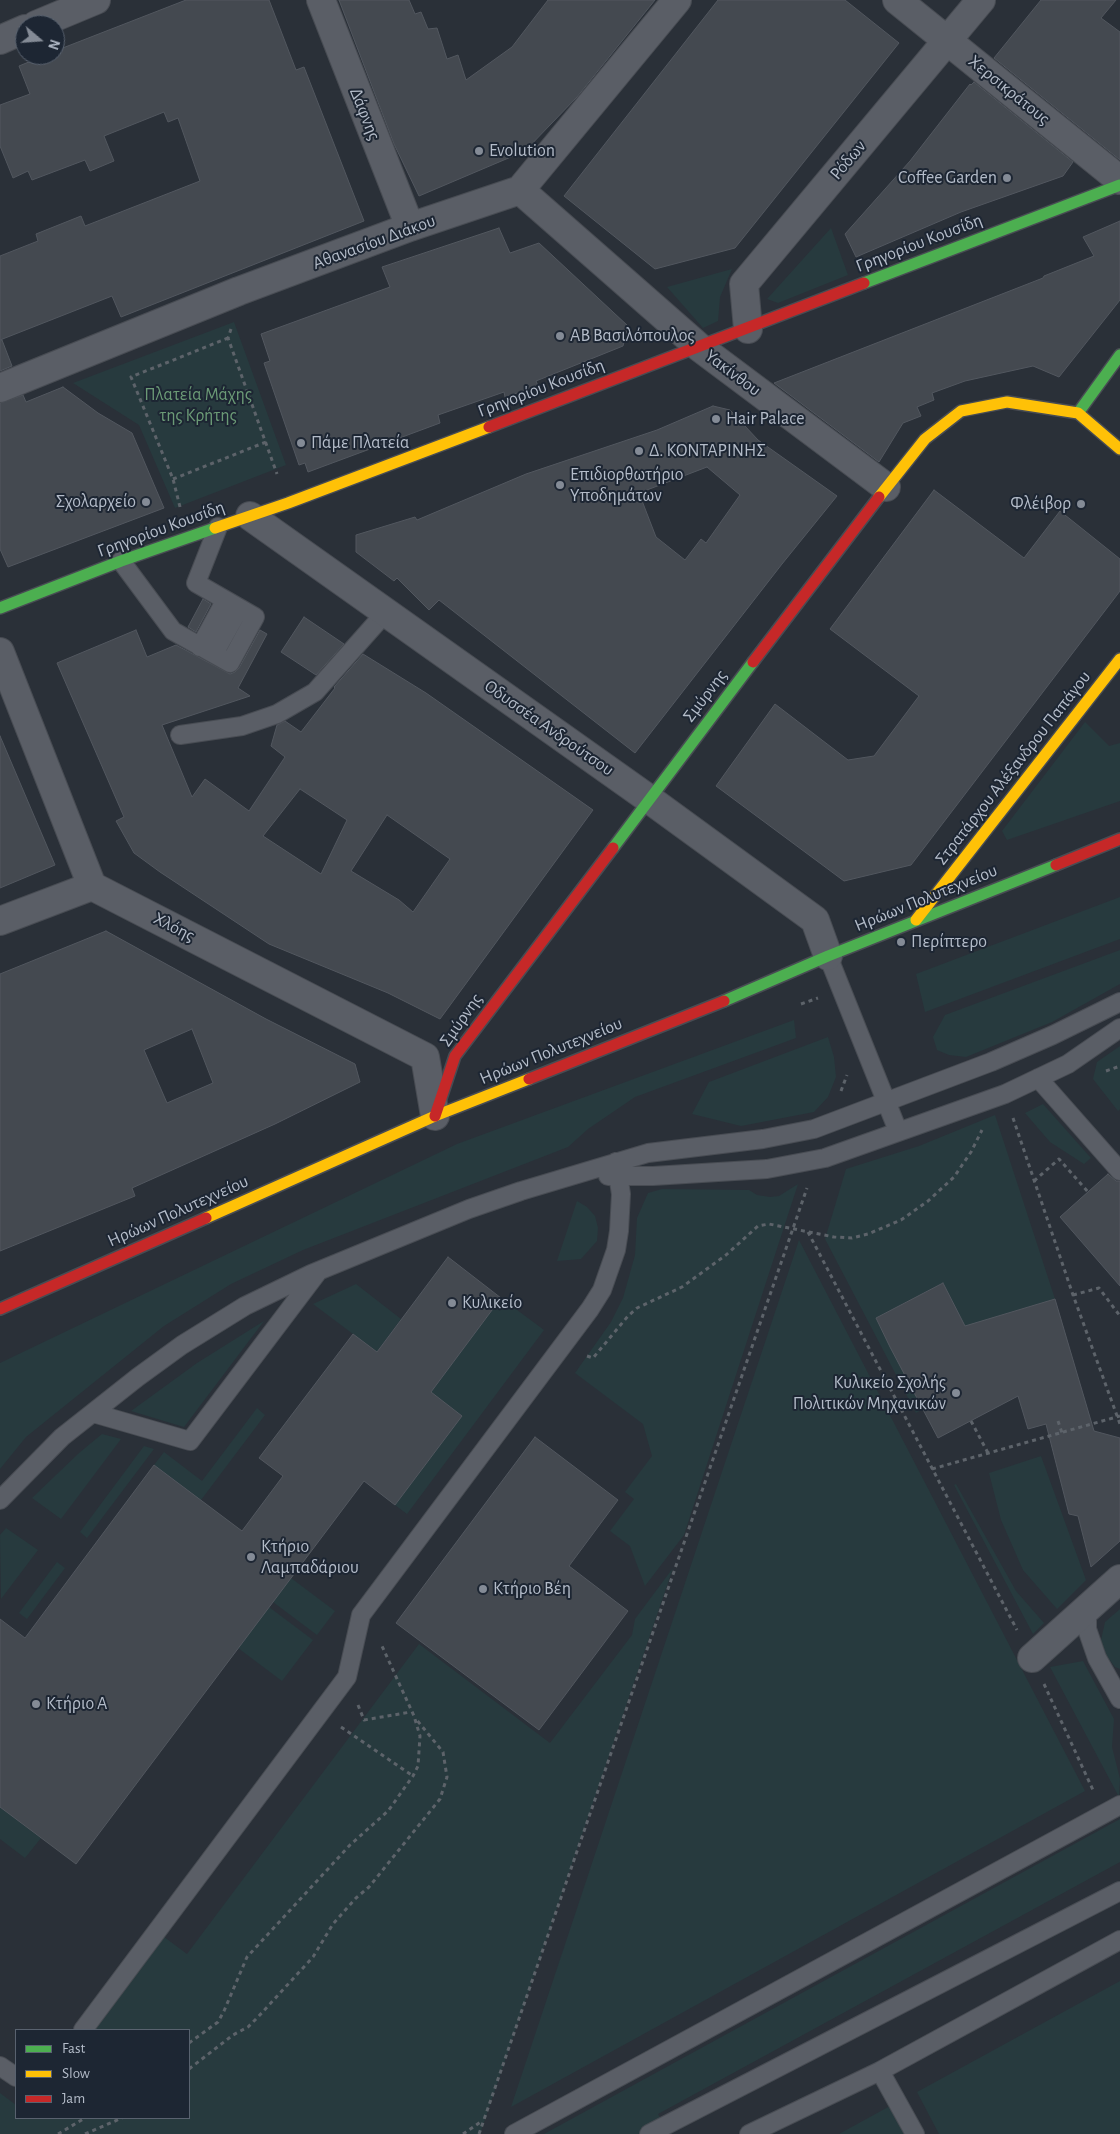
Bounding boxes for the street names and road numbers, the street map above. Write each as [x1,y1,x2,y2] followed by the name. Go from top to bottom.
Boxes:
[964,51,1054,129] street label: Χερσικράτους
[345,85,385,143] street label: Δάφνης
[825,136,871,184] street label: Ρόδων
[853,209,985,277] street label: Γρηγορίου Κουσίδη
[310,210,438,274] street label: Αθανασίου Διάκου
[701,345,765,401] street label: Υακίνθου
[475,354,607,422] street label: Γρηγορίου Κουσίδη
[94,496,228,562] street label: Γρηγορίου Κουσίδη
[678,665,732,727] street label: Σμύρνης
[930,667,1096,869] street label: Στρατάρχου Αλέξανδρου Παπάγου
[480,675,618,781] street label: Οδυσσέα Ανδρούτσου
[852,860,1000,936] street label: Ηρώων Πολυτεχνείου
[150,908,198,946] street label: Χλόης
[435,989,487,1051] street label: Σμύρνης
[477,1013,625,1089] street label: Ηρώων Πολυτεχνείου
[104,1170,252,1252] street label: Ηρώων Πολυτεχνείου

